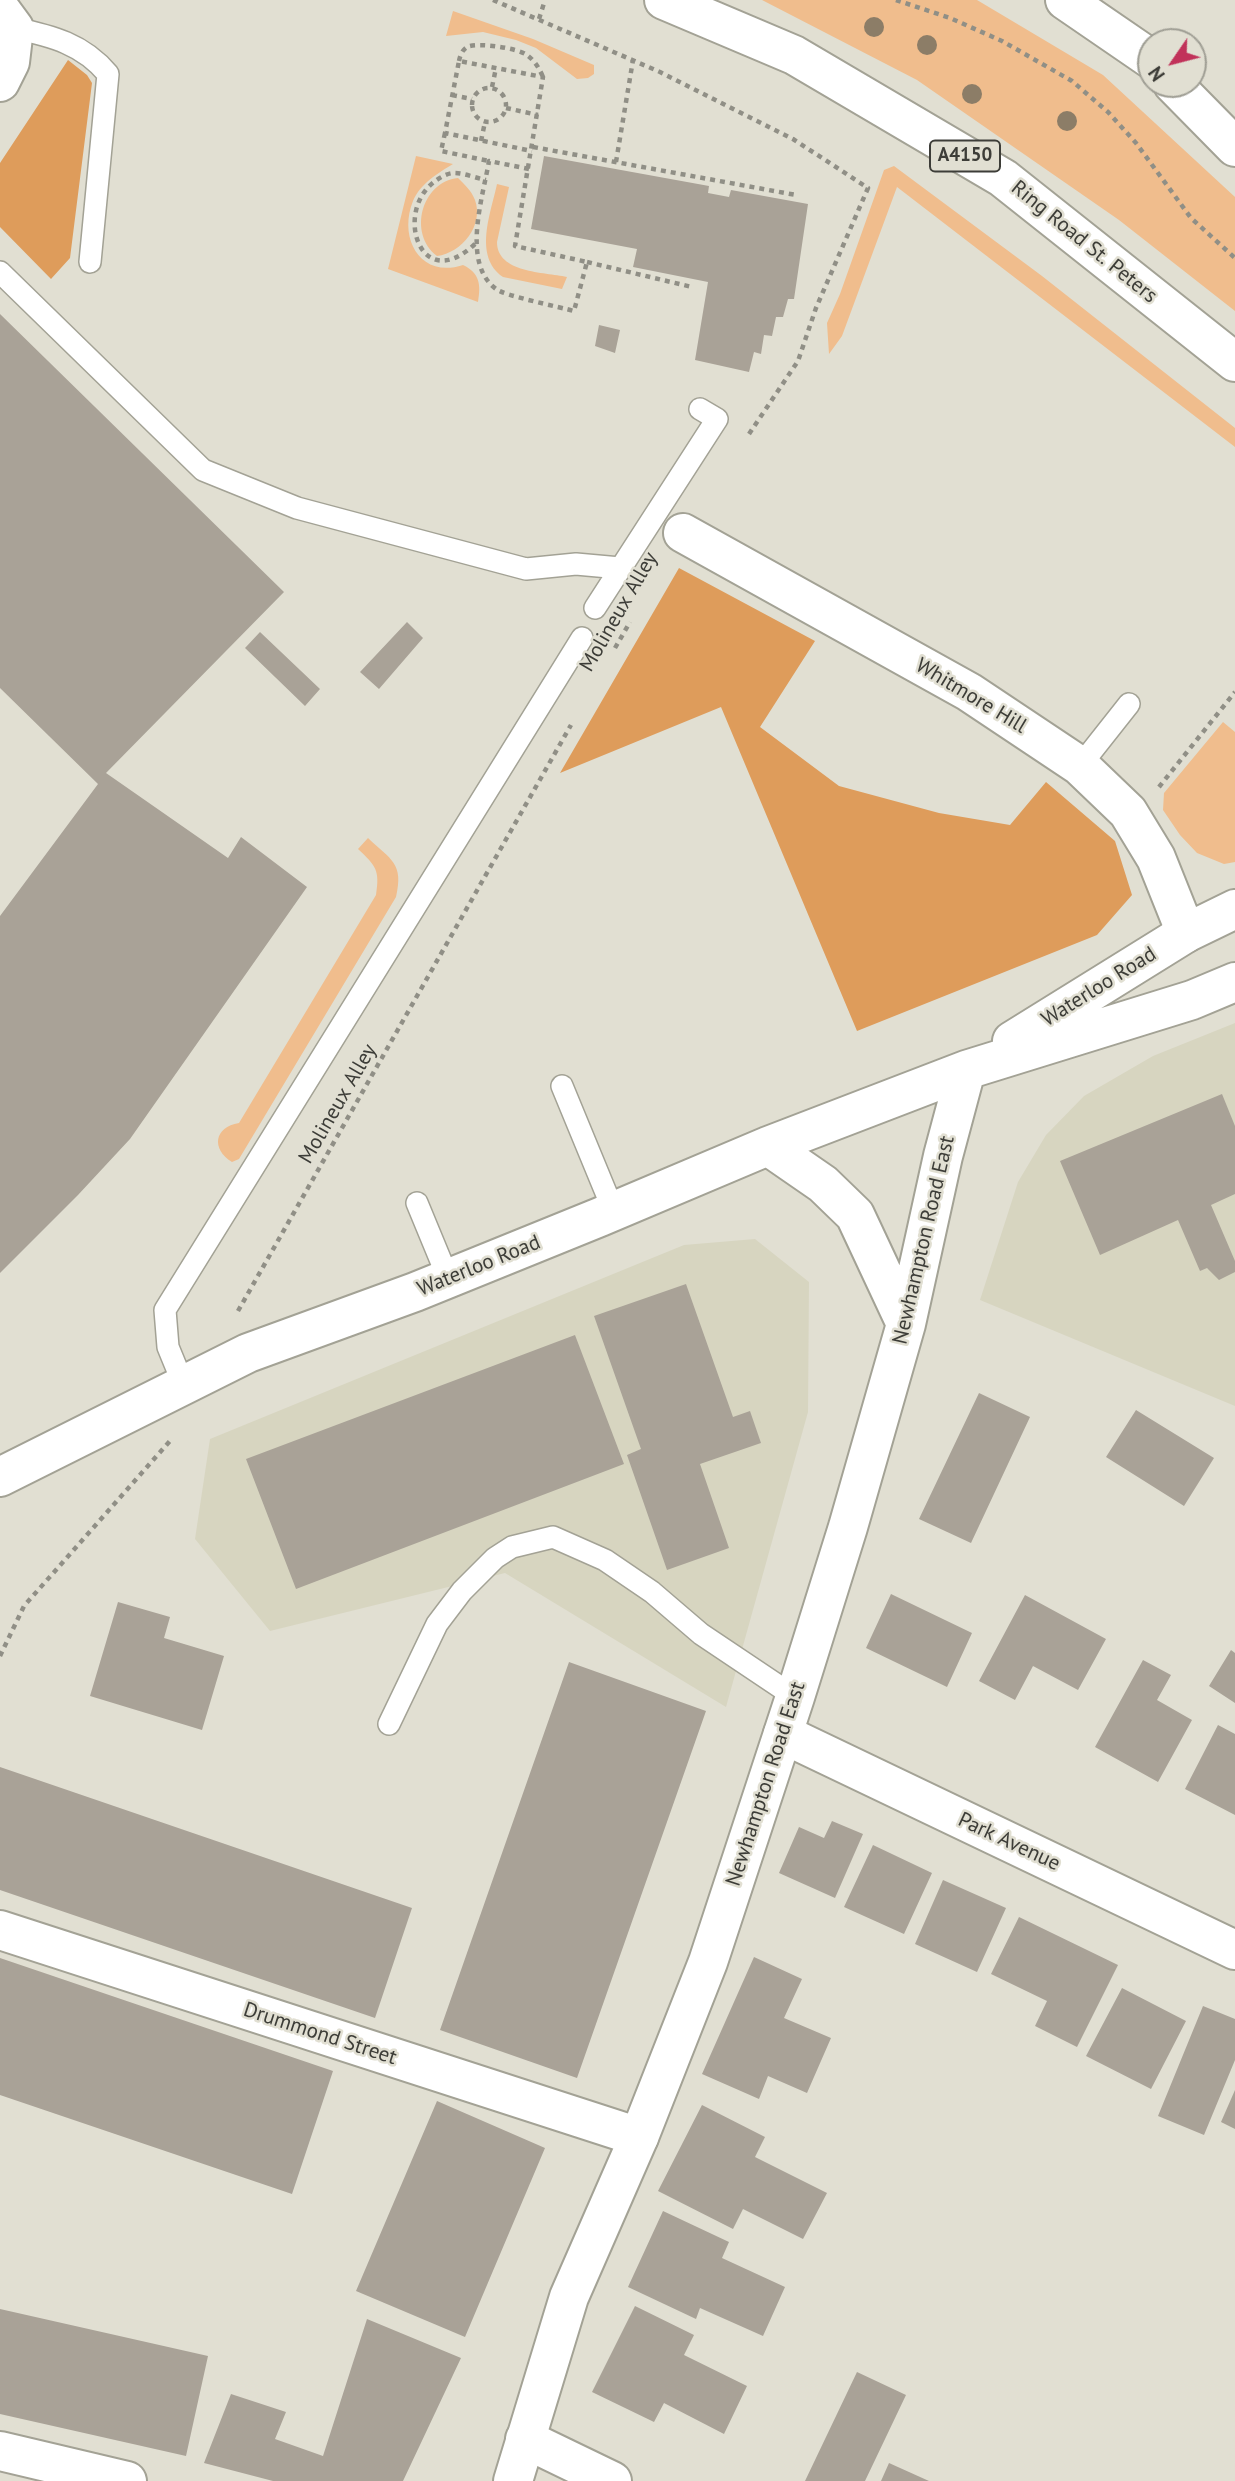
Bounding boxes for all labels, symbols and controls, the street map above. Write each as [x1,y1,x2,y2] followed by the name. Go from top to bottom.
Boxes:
[1137,28,1207,98] north arrow
[1143,62,1170,86] text: N
[930,140,1000,172] road number: A4150
[1006,175,1162,309] street label: Ring Road St. Peters
[575,548,663,676] street label: Molineux Alley
[911,653,1031,739] street label: Whitmore Hill
[1037,942,1161,1032] street label: Waterloo Road
[294,1040,382,1168] street label: Molineux Alley
[888,1133,960,1347] street label: Newhampton Road East
[414,1230,544,1302] street label: Waterloo Road
[721,1679,811,1889] street label: Newhampton Road East
[954,1807,1064,1877] street label: Park Avenue
[240,1997,400,2071] street label: Drummond Street

